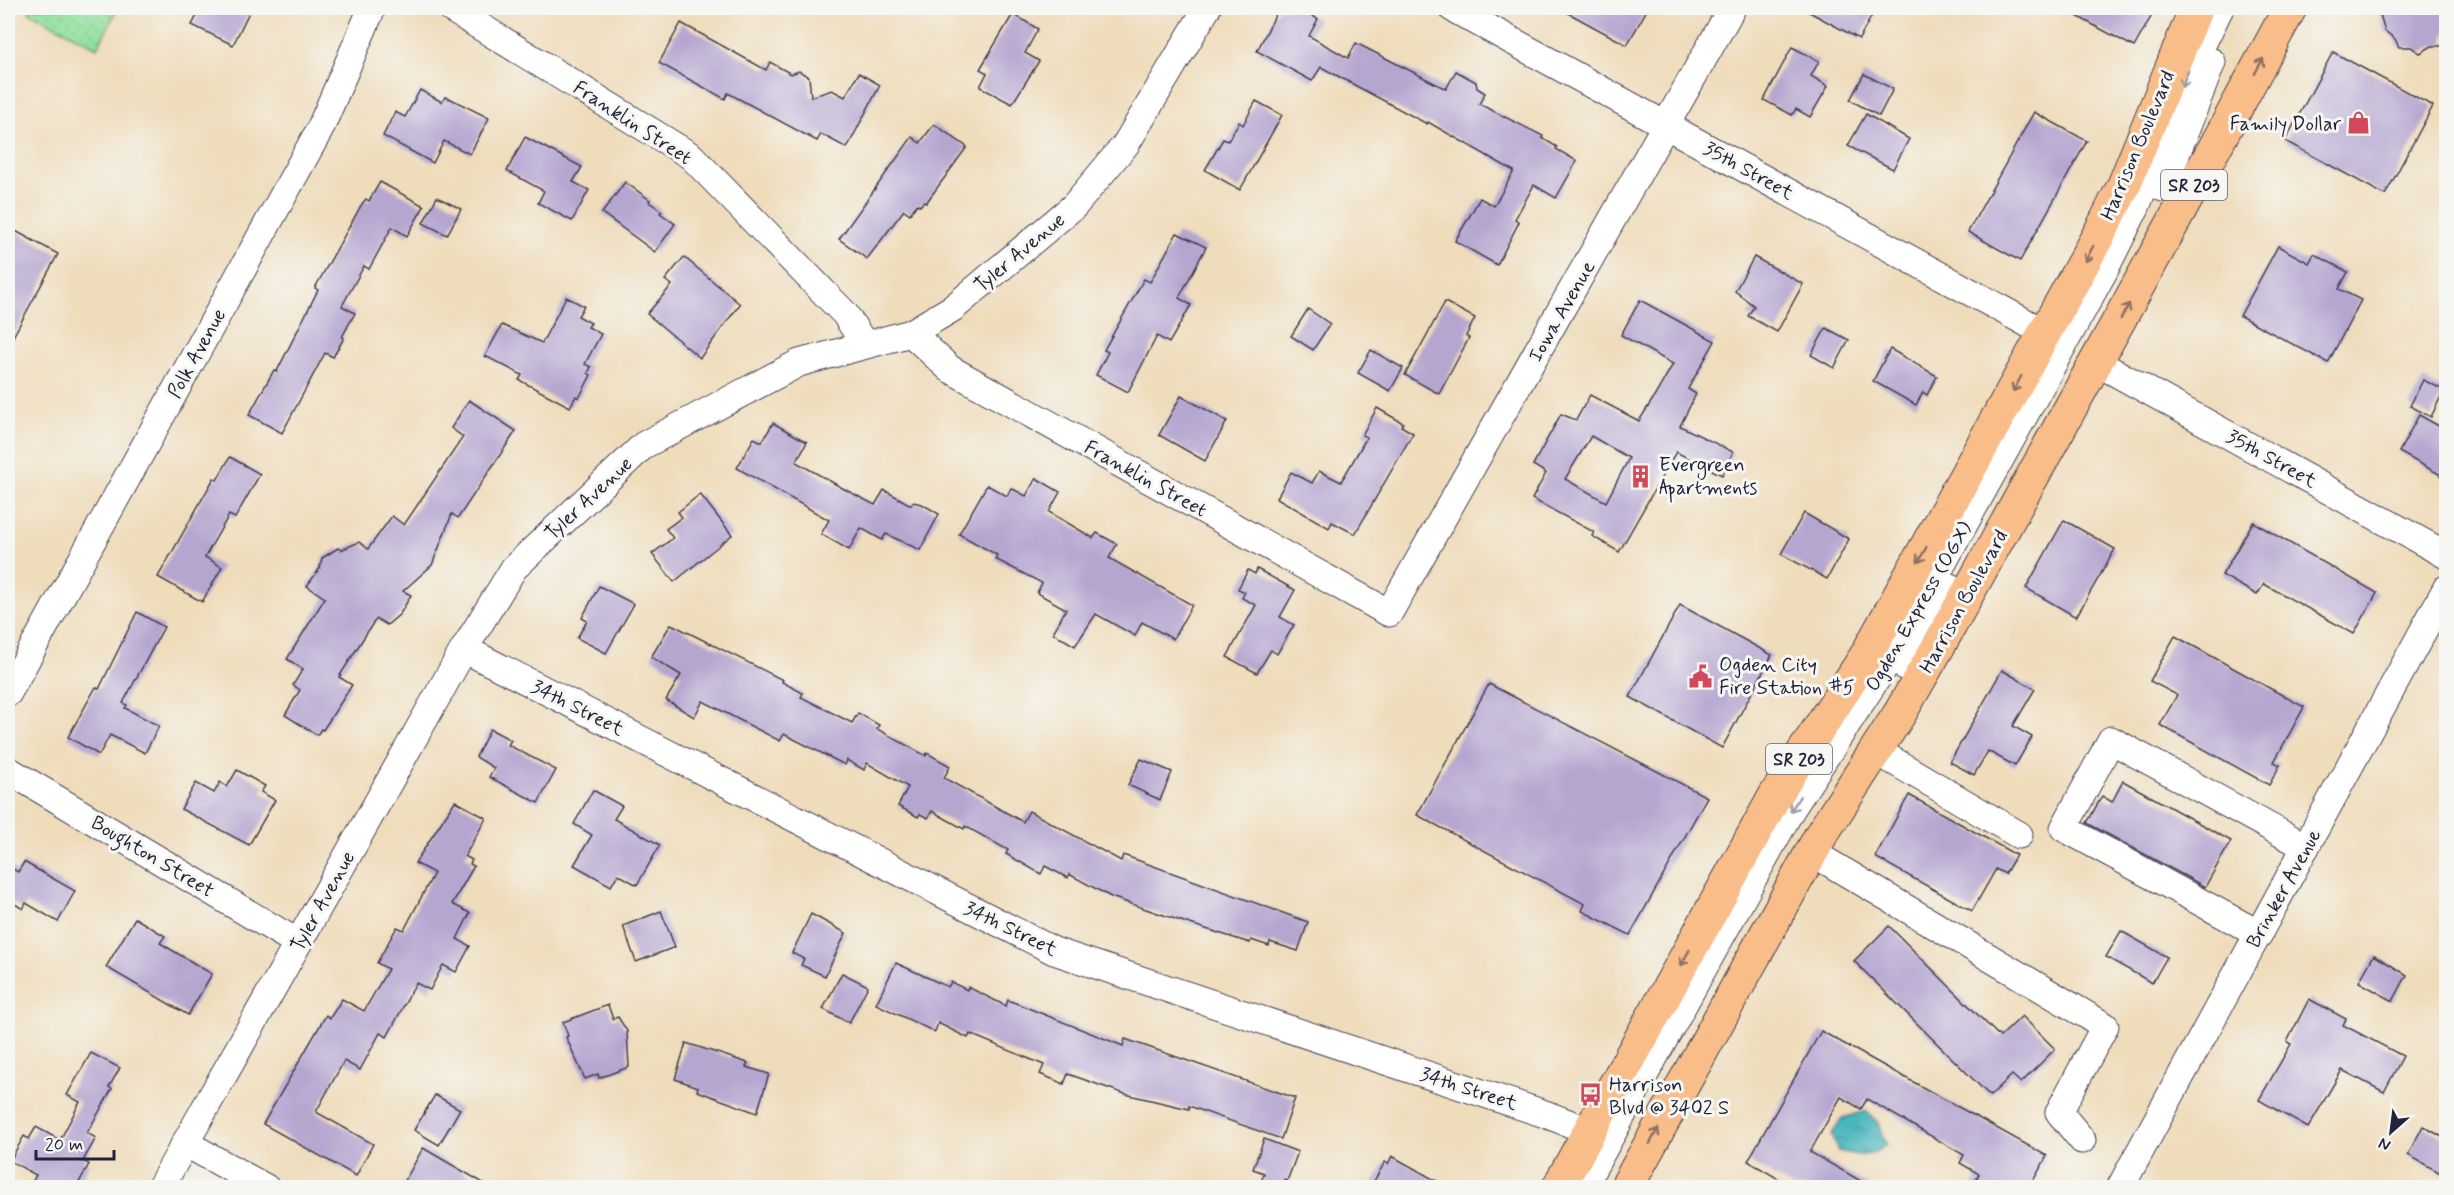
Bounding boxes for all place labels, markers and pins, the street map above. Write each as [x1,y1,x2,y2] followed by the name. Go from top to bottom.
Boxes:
[2346,110,2372,136] shop icon: Family Dollar
[2230,111,2342,138] place label: Family Dollar
[1659,452,1757,503] place label: Evergreen Apartments
[1628,463,1654,489] building icon: Evergreen Apartments
[1719,652,1855,702] place label: Ogden City Fire Station #5
[1688,663,1714,689] public building icon: Ogden City Fire Station #5
[1609,1072,1729,1122] place label: Harrison Blvd @ 3402 S
[1578,1082,1604,1108] bus stop icon: Harrison Blvd @ 3402 S

